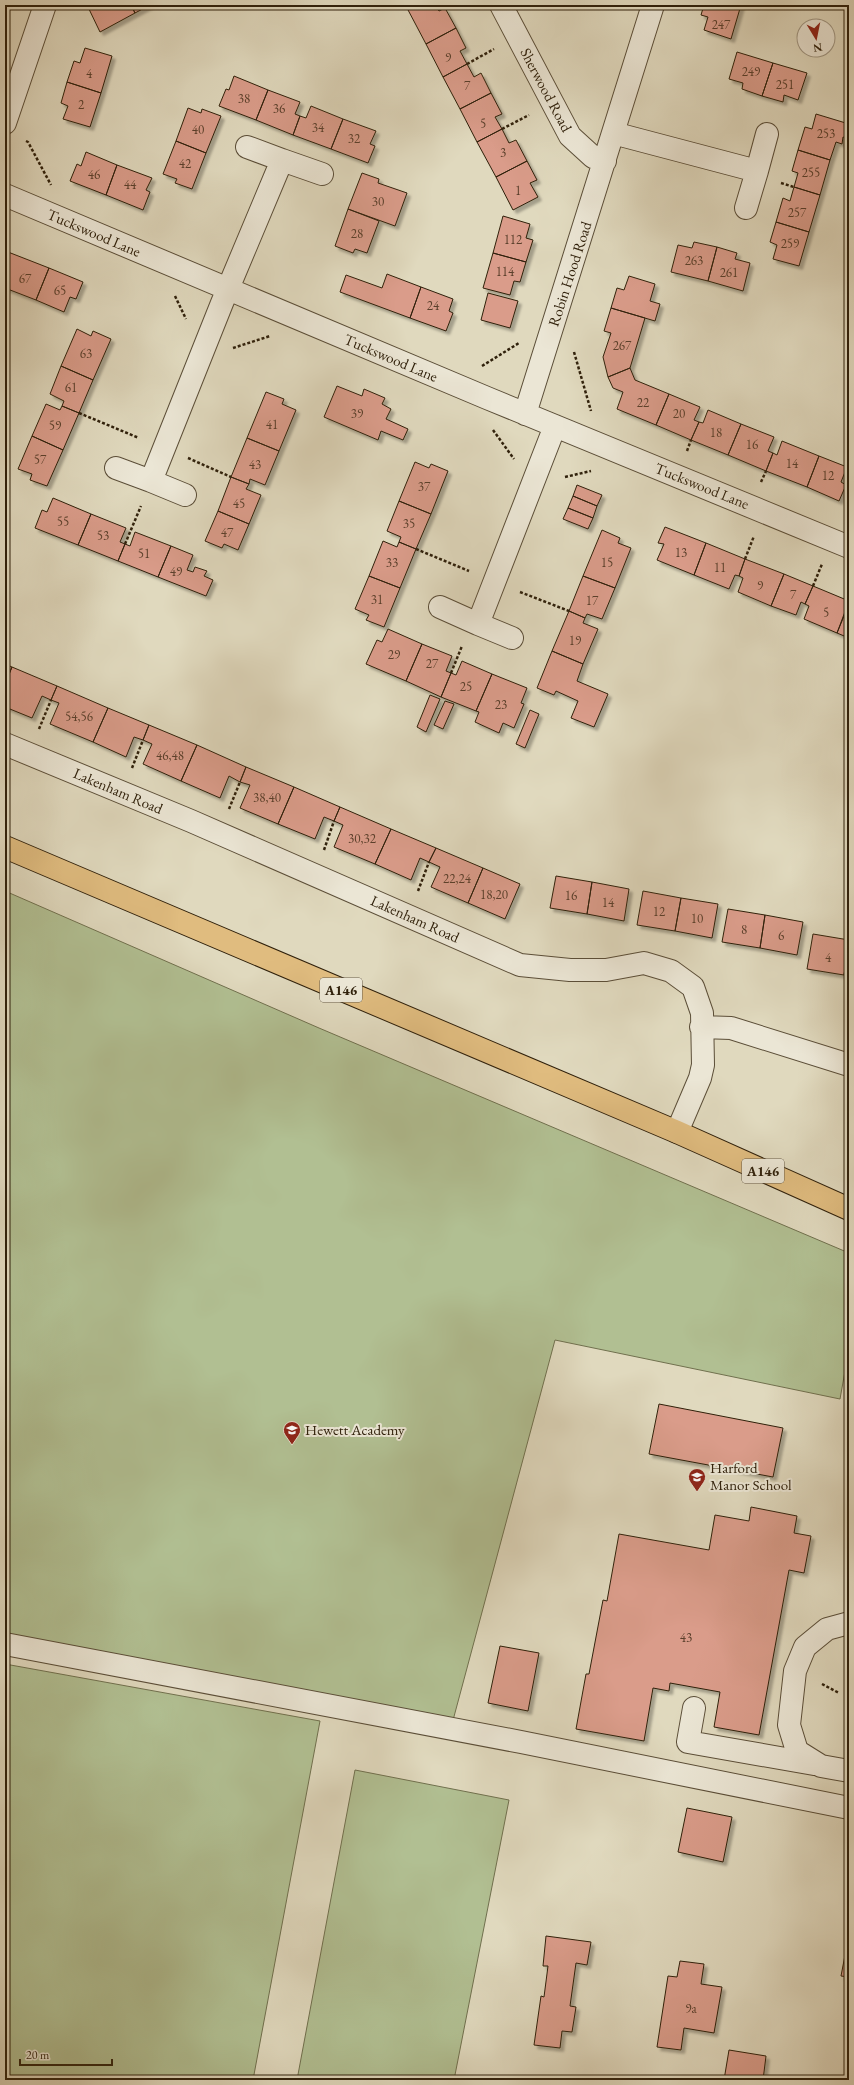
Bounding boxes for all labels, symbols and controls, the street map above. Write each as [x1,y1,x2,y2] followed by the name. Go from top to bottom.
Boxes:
[712,16,731,33] house number: 247
[796,18,836,58] north arrow
[812,40,823,56] text: N
[516,45,577,135] street label: Sherwood Road
[445,49,452,66] house number: 9
[742,63,761,80] house number: 249
[86,65,93,82] house number: 4
[776,76,794,93] house number: 251
[464,77,471,94] house number: 7
[238,90,250,107] house number: 38
[78,96,85,113] house number: 2
[273,100,285,117] house number: 36
[480,115,486,132] house number: 5
[312,119,325,136] house number: 34
[192,121,204,138] house number: 40
[817,125,835,142] house number: 253
[348,130,361,147] house number: 32
[500,144,506,161] house number: 3
[179,155,192,172] house number: 42
[802,164,820,181] house number: 255
[88,166,100,183] house number: 46
[124,176,137,193] house number: 44
[515,182,521,199] house number: 1
[372,193,384,210] house number: 30
[45,204,144,261] street label: Tuckswood Lane
[788,204,807,221] house number: 257
[544,218,596,329] street label: Robin Hood Road
[351,225,363,242] house number: 28
[504,231,523,248] house number: 112
[781,235,800,252] house number: 259
[685,252,703,269] house number: 263
[496,263,515,280] house number: 114
[720,264,738,281] house number: 261
[19,270,32,287] house number: 67
[54,282,66,299] house number: 65
[427,297,440,314] house number: 24
[342,329,441,386] street label: Tuckswood Lane
[613,337,632,354] house number: 267
[80,345,92,362] house number: 63
[65,379,77,396] house number: 61
[637,394,650,411] house number: 22
[351,405,364,422] house number: 39
[673,405,685,422] house number: 20
[266,416,278,433] house number: 41
[49,417,62,434] house number: 59
[710,424,722,441] house number: 18
[746,436,758,453] house number: 16
[34,451,47,468] house number: 57
[786,455,799,472] house number: 14
[249,456,261,473] house number: 43
[652,458,752,513] street label: Tuckswood Lane
[822,467,835,484] house number: 12
[418,478,431,495] house number: 37
[233,495,245,512] house number: 45
[57,513,69,530] house number: 55
[403,515,415,532] house number: 35
[221,524,234,541] house number: 47
[97,527,109,544] house number: 53
[675,544,687,561] house number: 13
[138,545,150,562] house number: 51
[386,554,398,571] house number: 33
[601,554,613,571] house number: 15
[714,559,726,576] house number: 11
[170,563,183,580] house number: 49
[757,577,764,594] house number: 9
[790,586,797,603] house number: 7
[371,591,383,608] house number: 31
[586,592,599,609] house number: 17
[823,604,829,621] house number: 5
[569,632,582,649] house number: 19
[388,646,401,663] house number: 29
[426,655,439,672] house number: 27
[460,678,472,695] house number: 25
[495,696,507,713] house number: 23
[65,708,93,725] house number: 54,56
[156,747,184,764] house number: 46,48
[71,763,166,818] street label: Lakenham Road
[253,789,281,806] house number: 38,40
[348,830,377,847] house number: 30,32
[443,870,472,887] house number: 22,24
[480,886,508,903] house number: 18,20
[565,887,577,904] house number: 16
[368,890,463,947] street label: Lakenham Road
[602,894,615,911] house number: 14
[653,903,666,920] house number: 12
[691,910,703,927] house number: 10
[741,921,747,938] house number: 8
[778,927,784,944] house number: 6
[825,949,832,966] house number: 4
[320,978,362,1002] road number: A146
[742,1159,784,1183] road number: A146
[282,1420,302,1445] school or university icon: Hewett Academy
[305,1420,405,1439] place label: Hewett Academy
[710,1458,792,1494] place label: Harford Manor School
[687,1467,707,1492] school or university icon: Harford Manor School
[680,1629,692,1646] house number: 43
[685,2000,698,2017] house number: 9a
[20,2041,112,2067] scale bar
[26,2047,50,2063] text: 20 m

